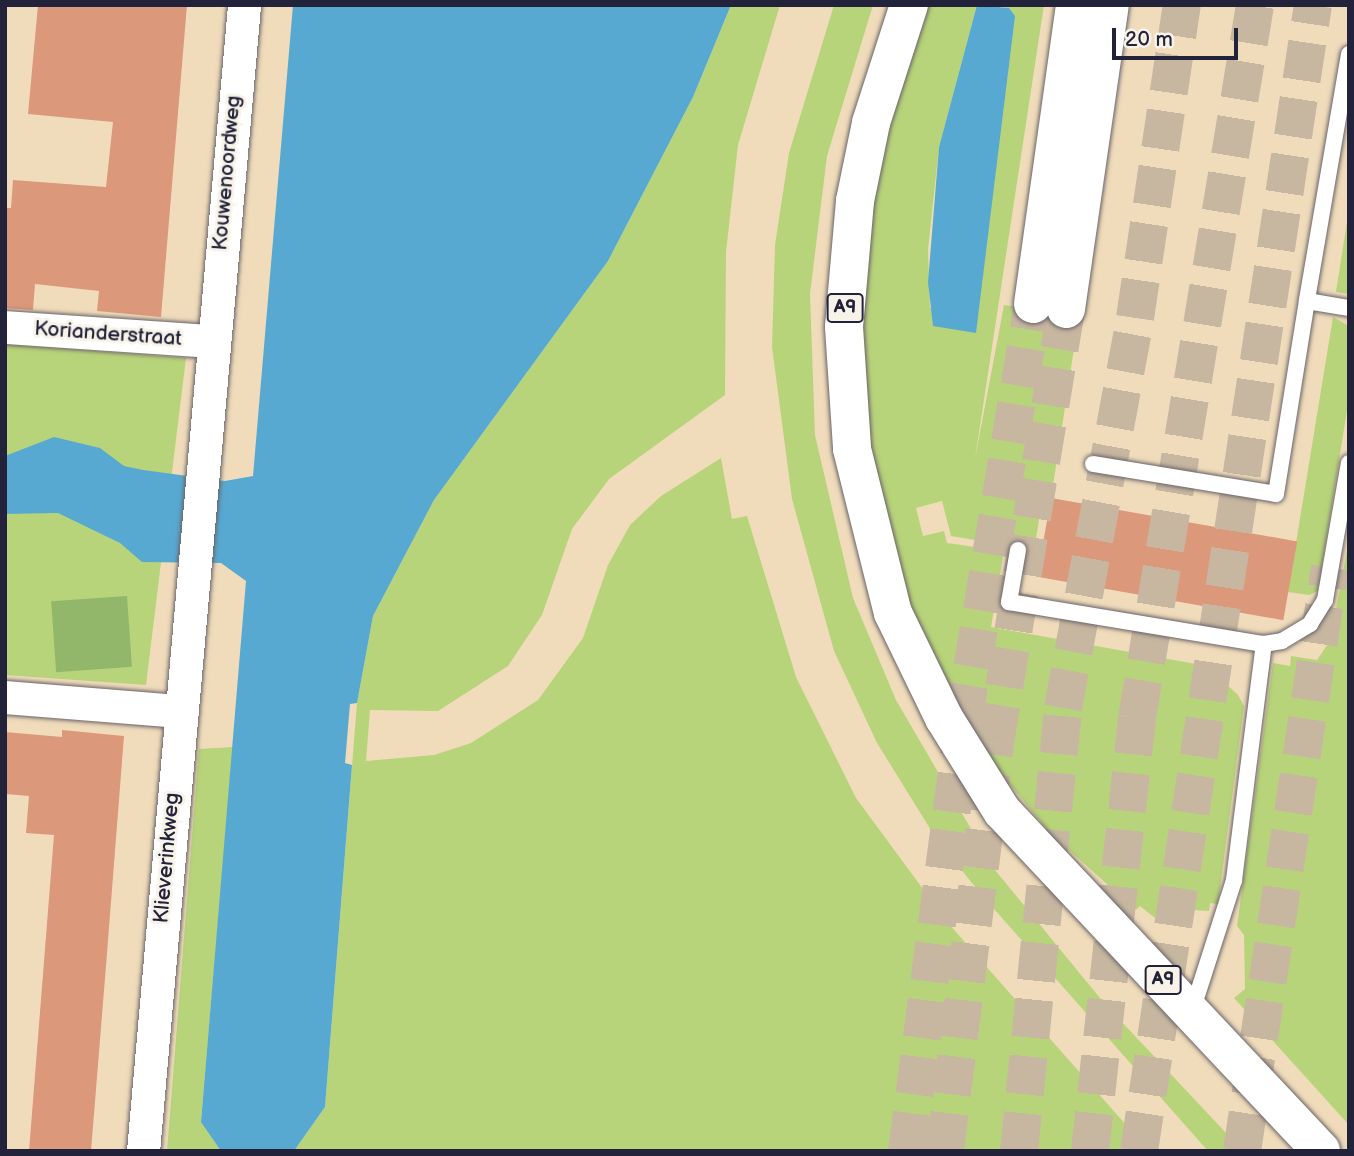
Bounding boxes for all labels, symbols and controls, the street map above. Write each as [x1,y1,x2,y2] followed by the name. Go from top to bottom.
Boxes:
[1116,14,1242,58] scale bar
[1125,27,1173,52] text: 20 m
[208,94,246,252] street label: Kouwenoordweg
[826,292,864,324] road number: A9
[33,316,183,352] street label: Korianderstraat
[149,792,185,924] street label: Klieverinkweg
[1144,964,1182,996] road number: A9

